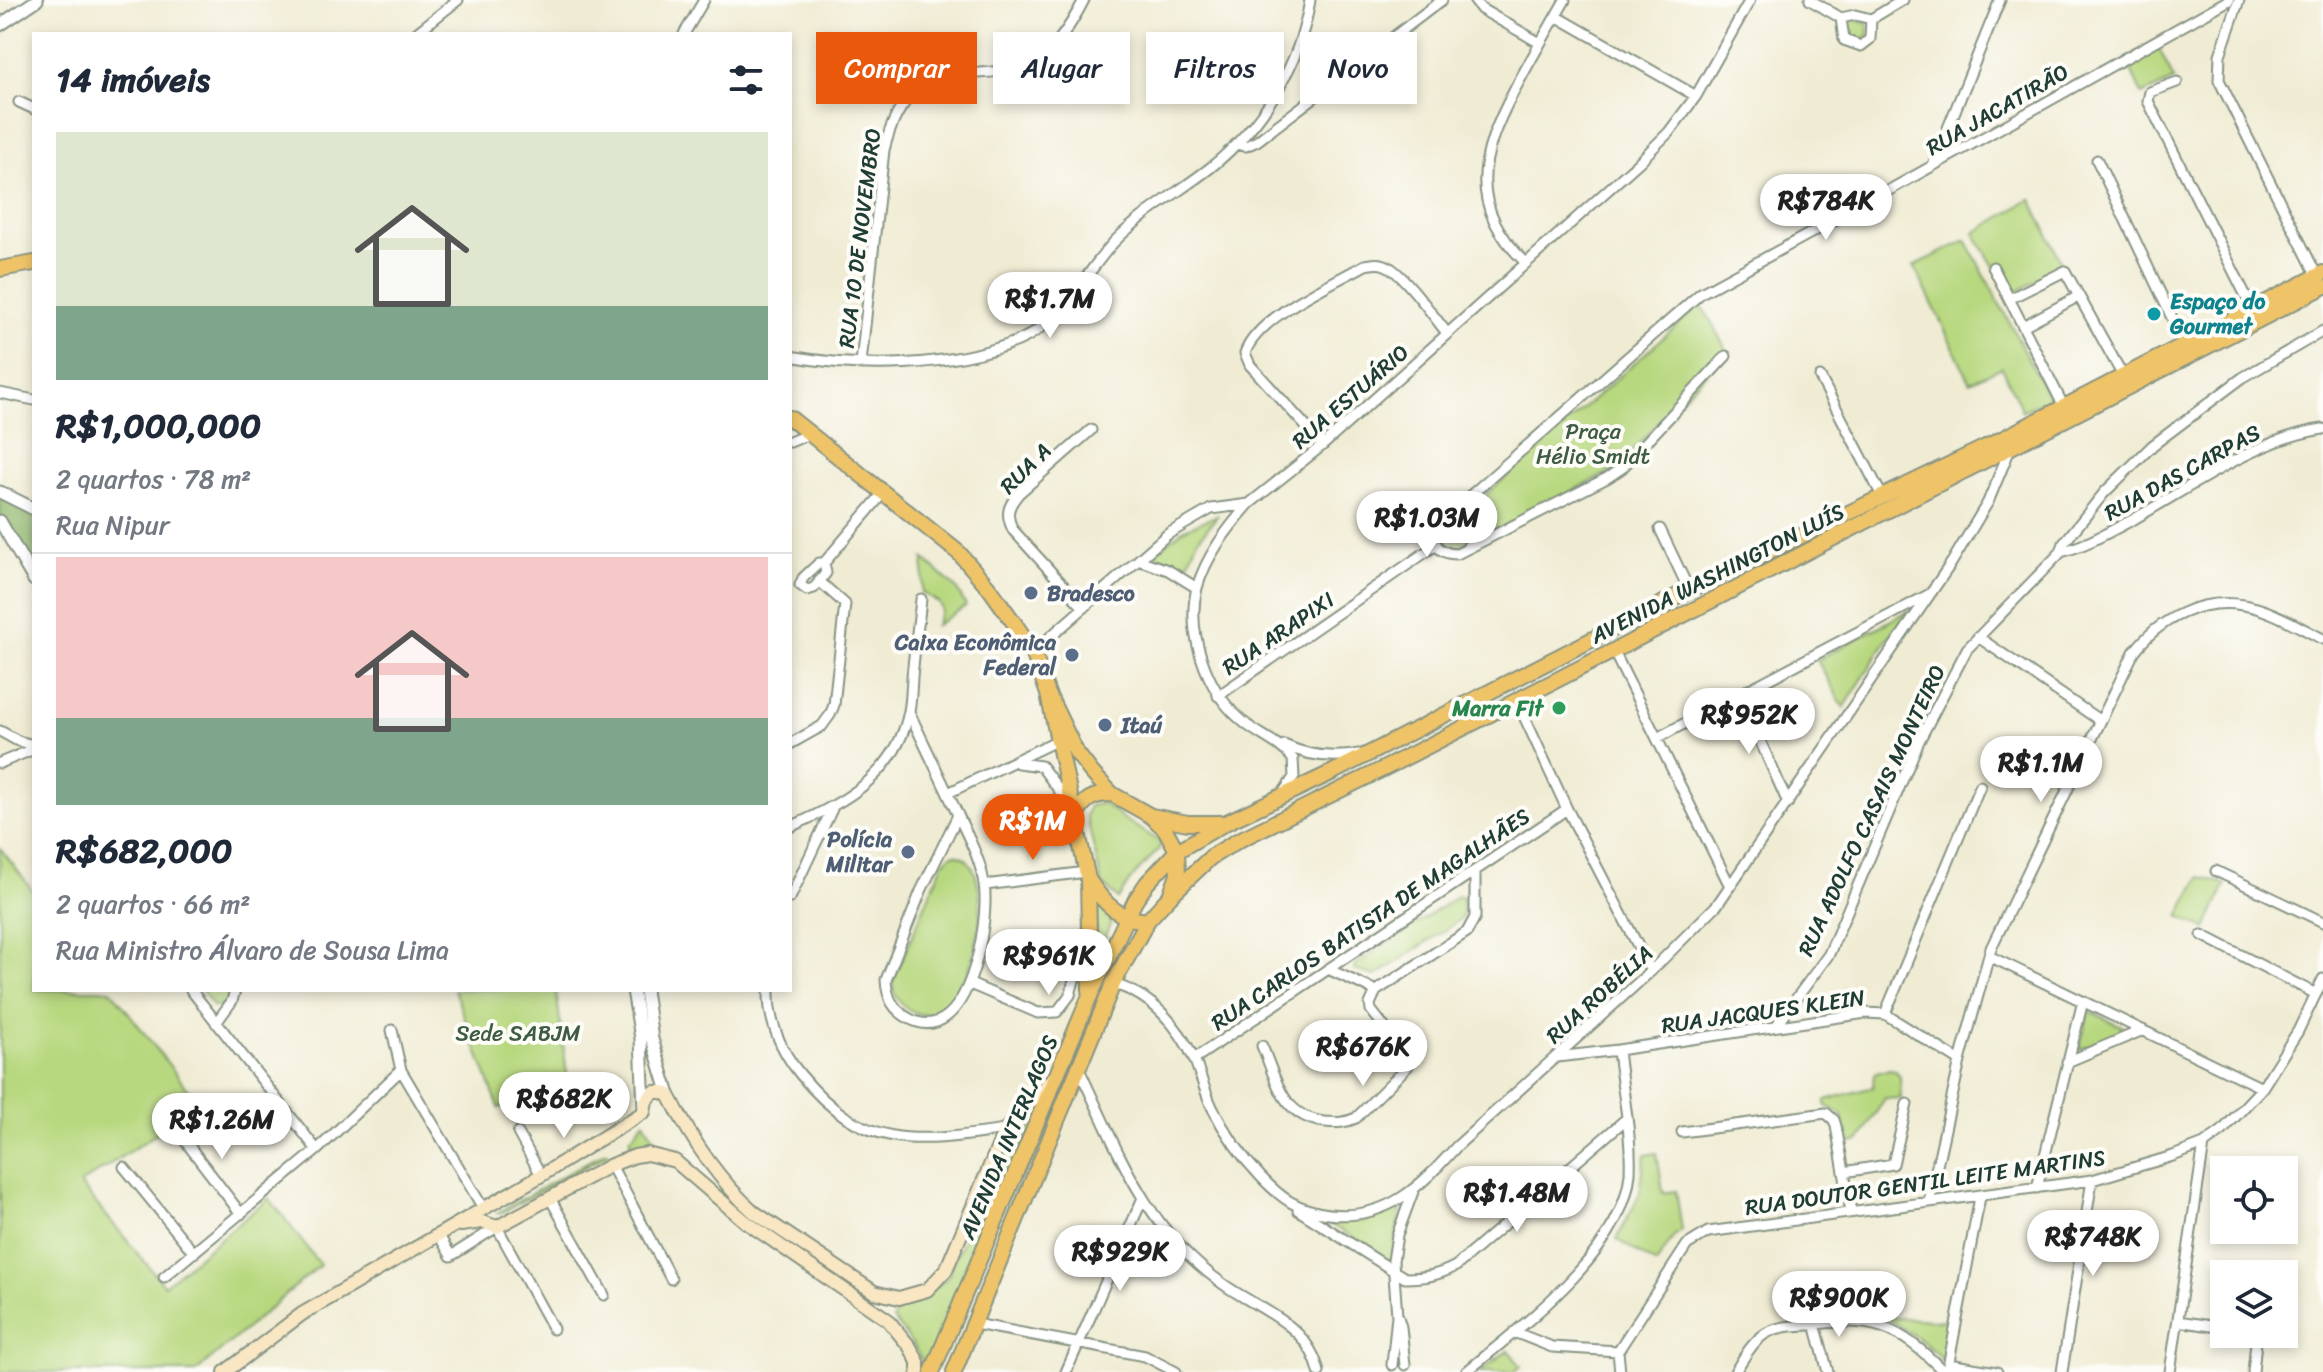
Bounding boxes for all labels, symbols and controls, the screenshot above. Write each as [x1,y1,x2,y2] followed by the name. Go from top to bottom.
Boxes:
[816,32,977,104] chip: Comprar
[993,32,1130,104] chip: Alugar
[1146,32,1284,104] chip: Filtros
[1300,32,1417,104] chip: Novo
[56,50,210,110] text: 14 imóveis
[1918,53,2076,166] street label: RUA JACATIRÃO
[724,58,768,102] icon: filters
[827,126,892,350] street label: RUA 10 DE NOVEMBRO
[1761,174,1891,242] pin: R$784K
[1778,177,1874,223] text: R$784K
[340,184,484,328] icon: home
[985,272,1115,340] pin: R$1.7M
[1005,275,1095,321] text: R$1.7M
[2169,282,2265,346] place label: Espaço do Gourmet
[2145,305,2163,323] marker: Espaço do Gourmet
[1282,334,1418,459] street label: RUA ESTUÁRIO
[56,396,261,456] text: R$1,000,000
[1536,412,1650,476] park label: Praça Hélio Smidt
[2097,413,2268,532] street label: RUA DAS CARPAS
[990,433,1061,504] street label: RUA A
[56,456,251,502] text: 2 quartos · 78 m²
[1353,491,1501,559] pin: R$1.03M
[1582,492,1852,655] street label: AVENIDA WASHINGTON LUÍS
[1374,494,1480,540] text: R$1.03M
[56,502,169,548] text: Rua Nipur
[1047,574,1135,613] place label: Bradesco
[1214,581,1343,686] street label: RUA ARAPIXI
[1022,584,1040,602] marker: Bradesco
[340,609,484,753] icon: home
[894,623,1057,687] place label: Caixa Econômica Federal
[1063,646,1081,664] marker: Caixa Econômica Federal
[1786,658,1956,963] street label: RUA ADOLFO CASAIS MONTEIRO
[1684,688,1814,756] pin: R$952K
[1451,689,1544,728] place label: Marra Fit
[1701,691,1797,737] text: R$952K
[1550,699,1568,717] marker: Marra Fit
[1120,706,1163,745] place label: Itaú
[1096,716,1114,734] marker: Itaú
[1976,736,2106,804] pin: R$1.1M
[1998,739,2084,785] text: R$1.1M
[986,794,1080,862] pin: R$1M
[1000,797,1066,843] text: R$1M
[1203,797,1538,1041] street label: RUA CARLOS BATISTA DE MAGALHÃES
[825,820,894,884] place label: Polícia Militar
[56,821,233,881] text: R$682,000
[899,843,917,861] marker: Polícia Militar
[56,881,250,927] text: 2 quartos · 66 m²
[56,927,449,973] text: Rua Ministro Álvaro de Sousa Lima
[984,929,1114,997] pin: R$961K
[1004,932,1094,978] text: R$961K
[1537,935,1662,1054] street label: RUA ROBÉLIA
[1659,978,1868,1045] street label: RUA JACQUES KLEIN
[455,1014,581,1053] park label: Sede SABJM
[1298,1020,1428,1088] pin: R$676K
[1316,1023,1410,1069] text: R$676K
[947,1029,1069,1246] street label: AVENIDA INTERLAGOS
[499,1072,629,1140] pin: R$682K
[517,1075,611,1121] text: R$682K
[148,1093,296,1161] pin: R$1.26M
[170,1096,274,1142] text: R$1.26M
[1743,1138,2108,1227] street label: RUA DOUTOR GENTIL LEITE MARTINS
[2210,1156,2298,1348] map controls
[2210,1156,2298,1244] button: locate
[1443,1166,1591,1234] pin: R$1.48M
[1464,1169,1570,1215] text: R$1.48M
[2028,1210,2158,1278] pin: R$748K
[2045,1213,2141,1259] text: R$748K
[1055,1225,1185,1293] pin: R$929K
[1072,1228,1168,1274] text: R$929K
[2210,1260,2298,1348] button: layers
[1774,1271,1904,1339] pin: R$900K
[1790,1274,1888,1320] text: R$900K

